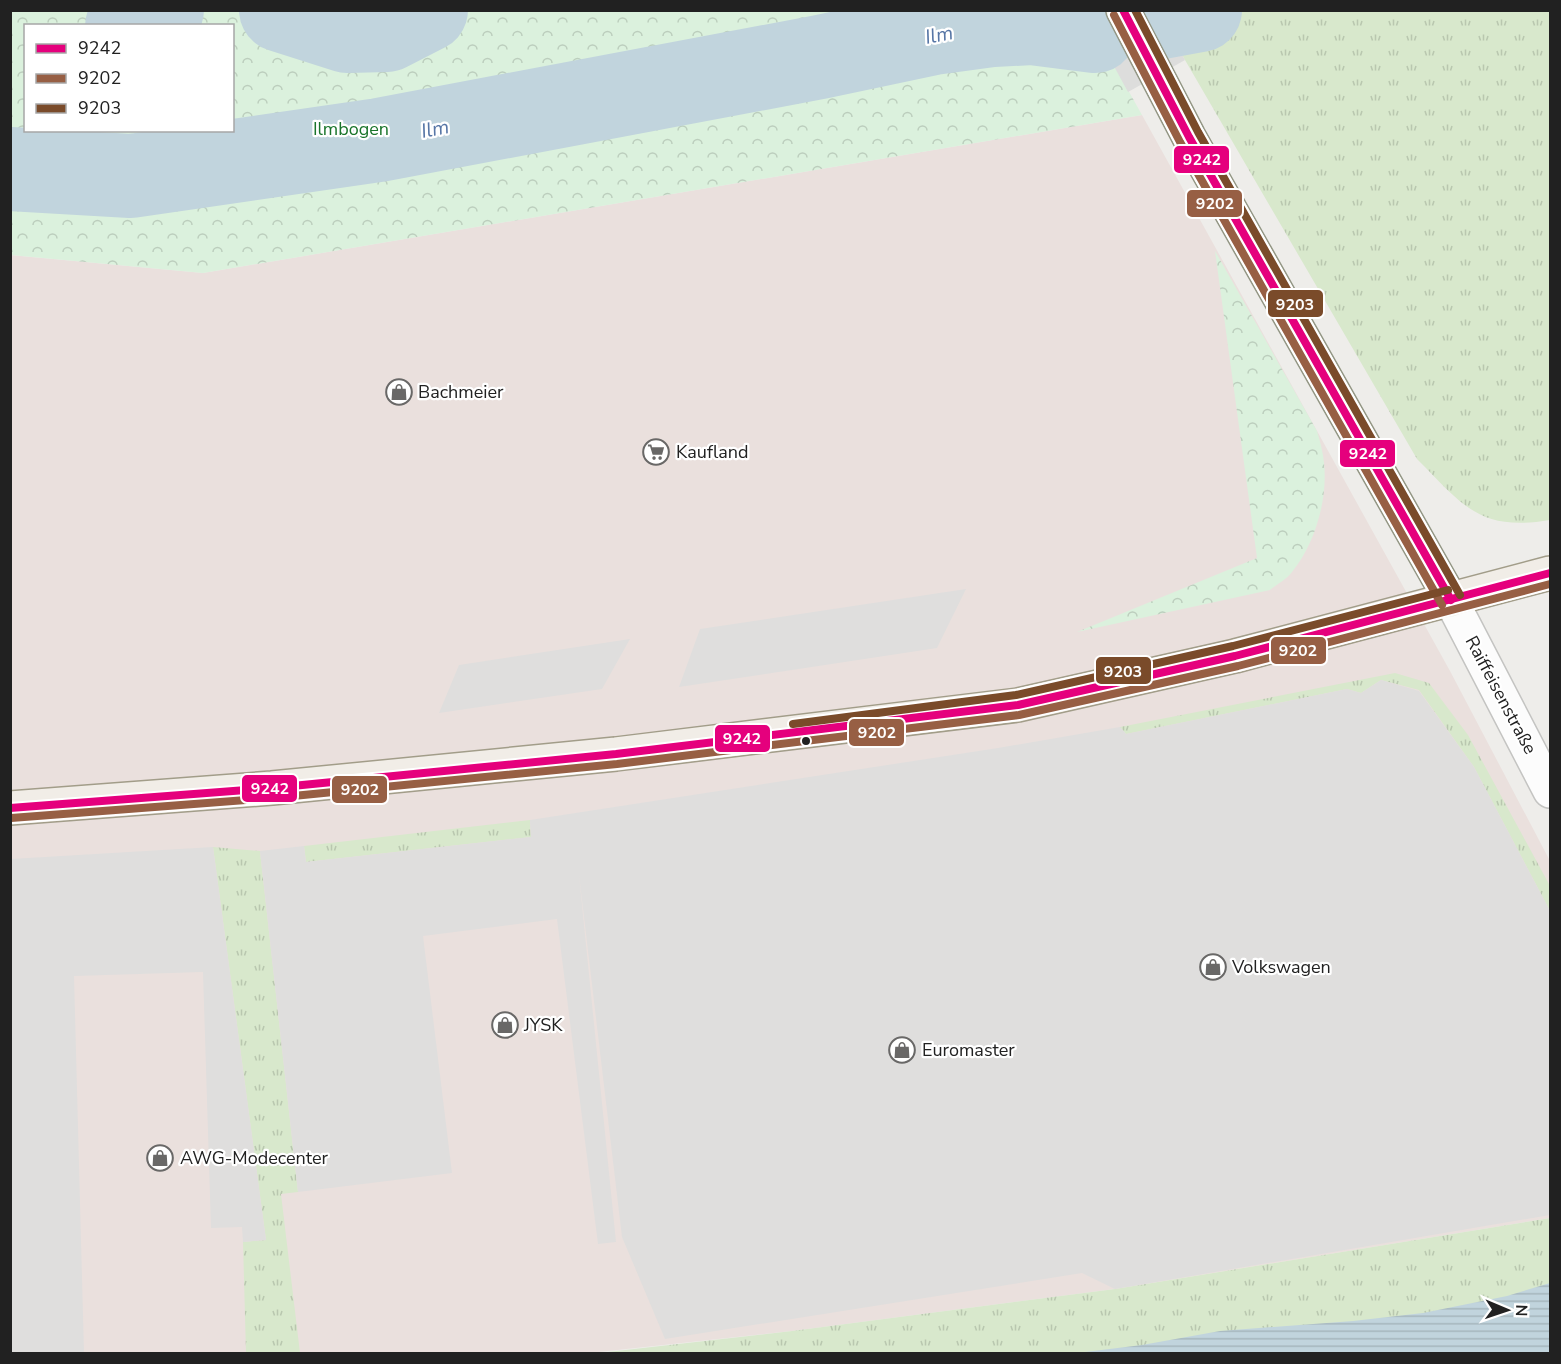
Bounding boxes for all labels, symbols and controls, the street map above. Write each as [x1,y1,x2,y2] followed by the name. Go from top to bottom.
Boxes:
[923,19,955,51] water label: Ilm
[24,24,234,132] legend
[78,36,121,60] text: 9242
[78,66,121,90] text: 9202
[78,96,121,120] text: 9203
[419,113,451,145] water label: Ilm
[313,117,389,141] park label: Ilmbogen
[1173,145,1230,174] line badge: 9242
[1183,149,1221,171] text: 9242
[1186,189,1243,218] line badge: 9202
[1196,193,1234,215] text: 9202
[1267,289,1324,318] line badge: 9203
[1276,294,1314,316] text: 9203
[384,377,414,407] shop icon: Bachmeier
[418,380,504,404] place label: Bachmeier
[641,437,671,467] supermarket icon: Kaufland
[1339,439,1396,468] line badge: 9242
[676,440,748,464] place label: Kaufland
[1349,443,1387,465] text: 9242
[1460,632,1542,758] street label: Raiffeisenstraße
[1270,636,1327,665] line badge: 9202
[1279,640,1317,662] text: 9202
[1095,656,1152,685] line badge: 9203
[1104,661,1142,683] text: 9203
[848,718,905,747] line badge: 9202
[858,722,896,744] text: 9202
[714,724,771,753] line badge: 9242
[723,728,761,750] text: 9242
[800,735,812,747] unlabelled marker
[241,774,298,803] line badge: 9242
[331,775,388,804] line badge: 9202
[251,778,289,800] text: 9242
[341,779,379,801] text: 9202
[1198,952,1228,982] shop icon: Volkswagen
[1231,955,1331,979] place label: Volkswagen
[490,1010,520,1040] shop icon: JYSK
[523,1013,563,1037] place label: JYSK
[887,1035,917,1065] shop icon: Euromaster
[922,1038,1015,1062] place label: Euromaster
[145,1143,175,1173] shop icon: AWG-Modecenter
[180,1146,329,1170] place label: AWG-Modecenter
[1477,1280,1537,1340] north arrow
[1510,1304,1532,1317] text: N

